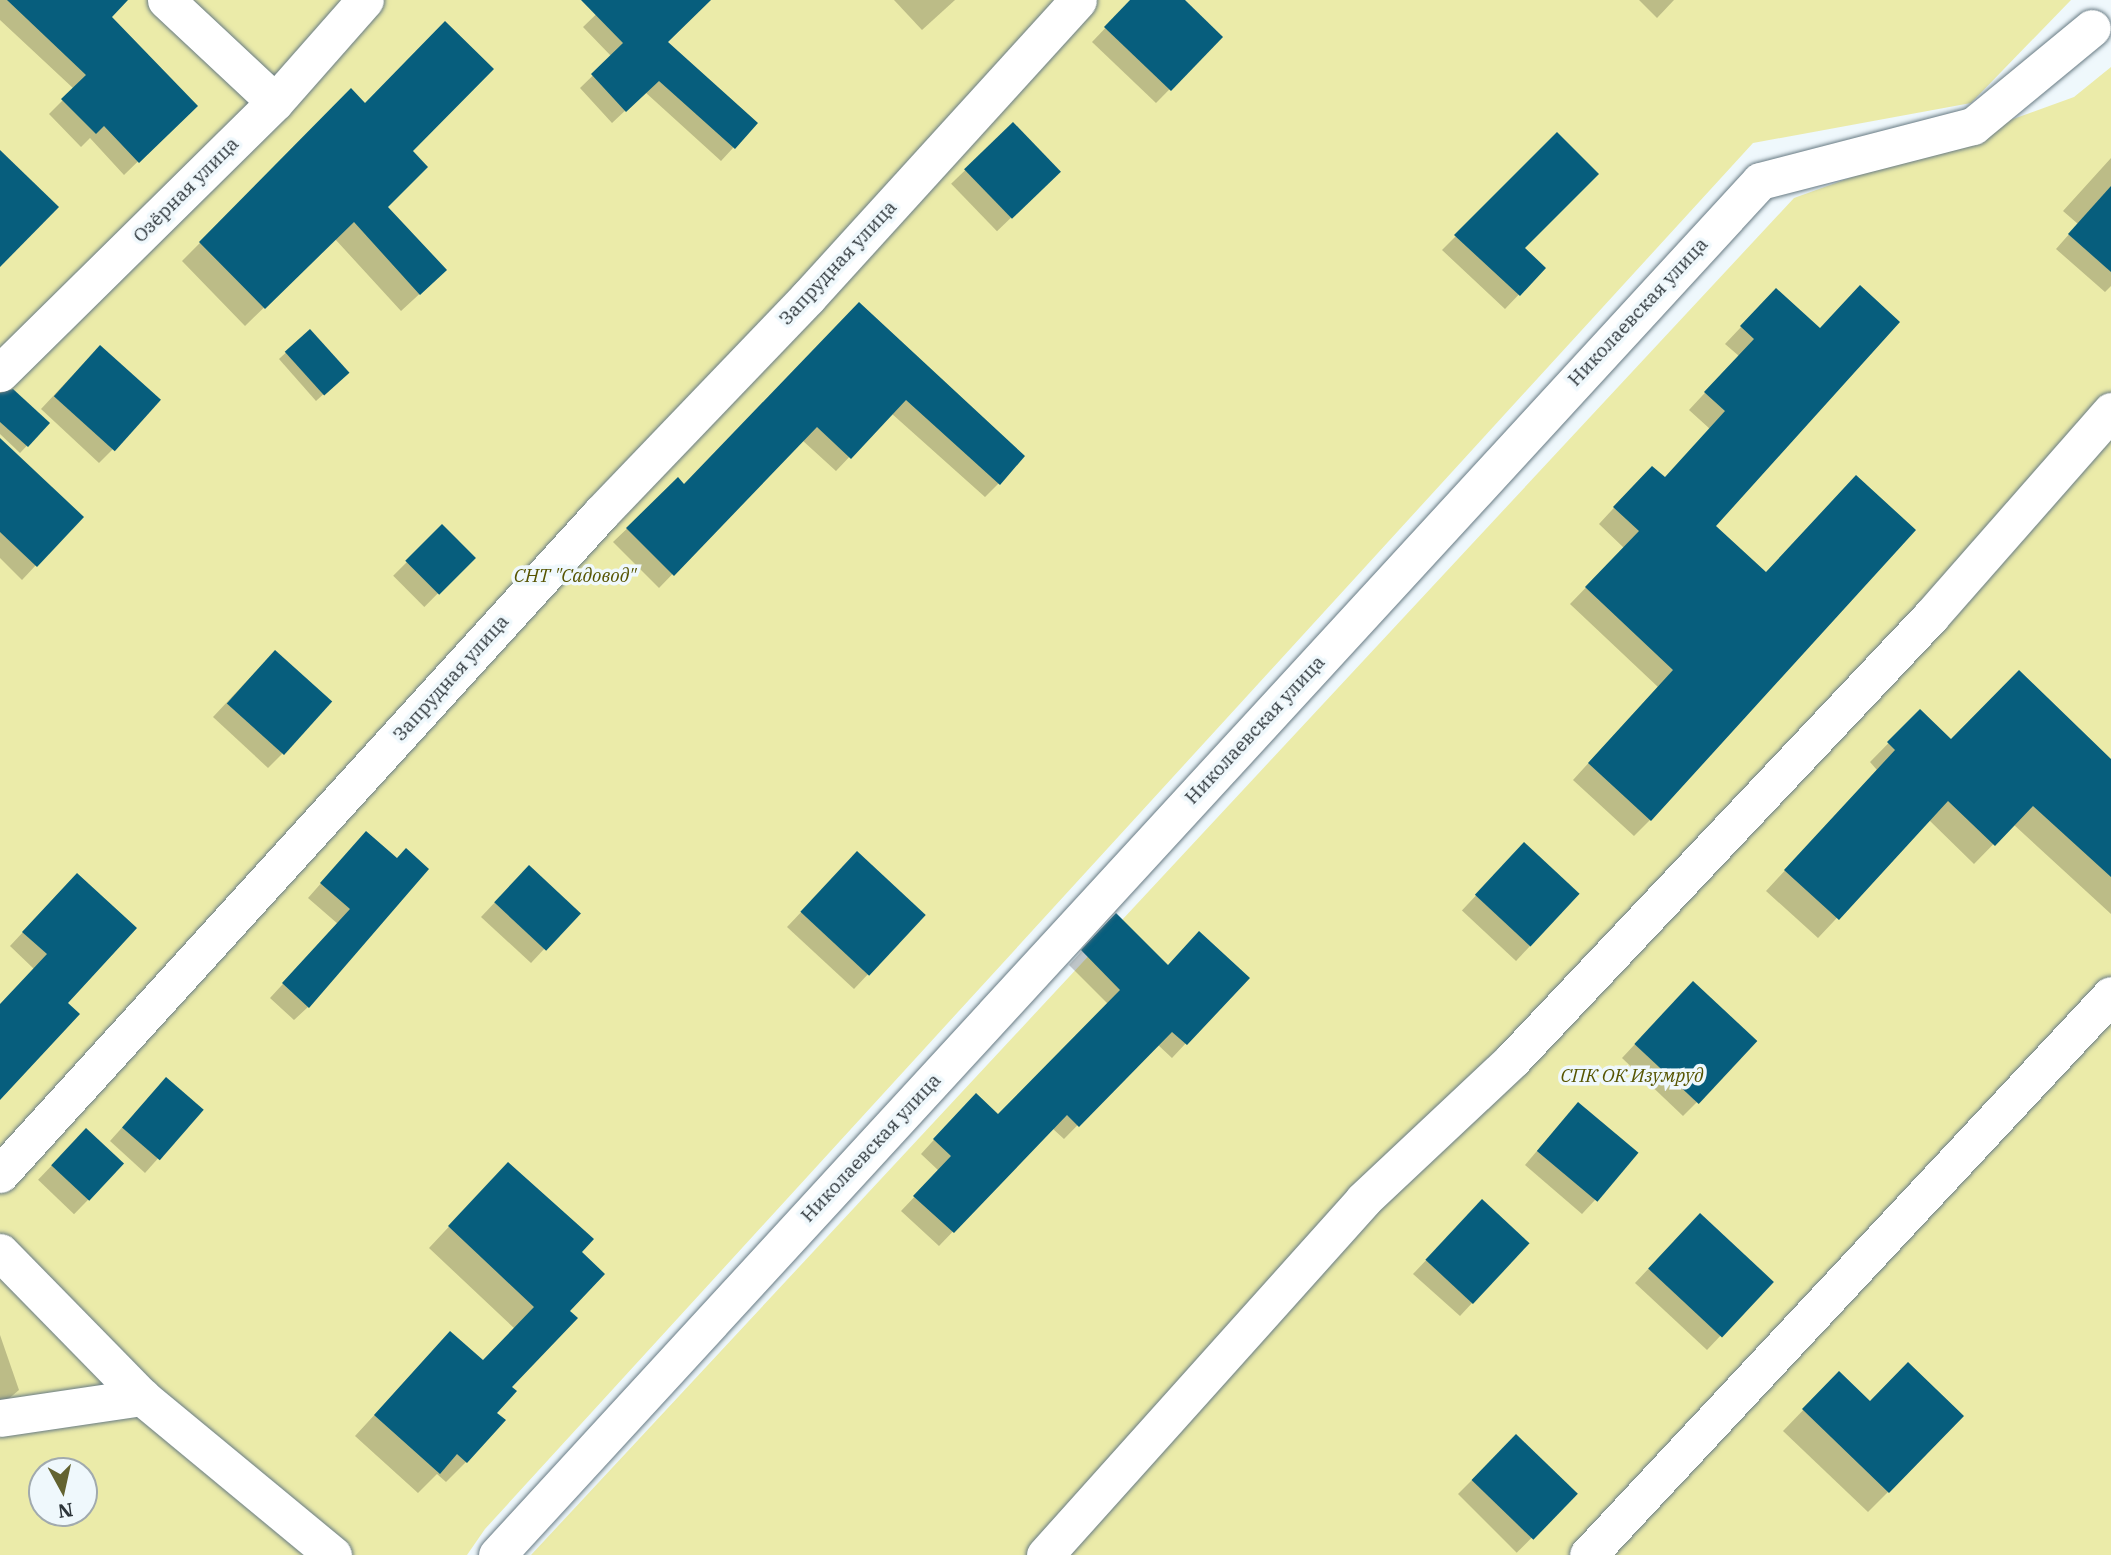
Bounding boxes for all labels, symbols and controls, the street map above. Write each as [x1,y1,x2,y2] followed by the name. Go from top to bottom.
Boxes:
[129,133,243,247] street label: Озёрная улица
[775,196,901,330] street label: Запрудная улица
[1563,233,1713,391] street label: Николаевская улица
[514,565,636,587] park label: СНТ "Садовод"
[388,610,514,746] street label: Запрудная улица
[1180,651,1330,809] street label: Николаевская улица
[1561,1065,1703,1087] park label: СПК ОК Изумруд
[796,1069,946,1227] street label: Николаевская улица
[28,1457,98,1527] north arrow
[57,1498,75,1524] text: N

